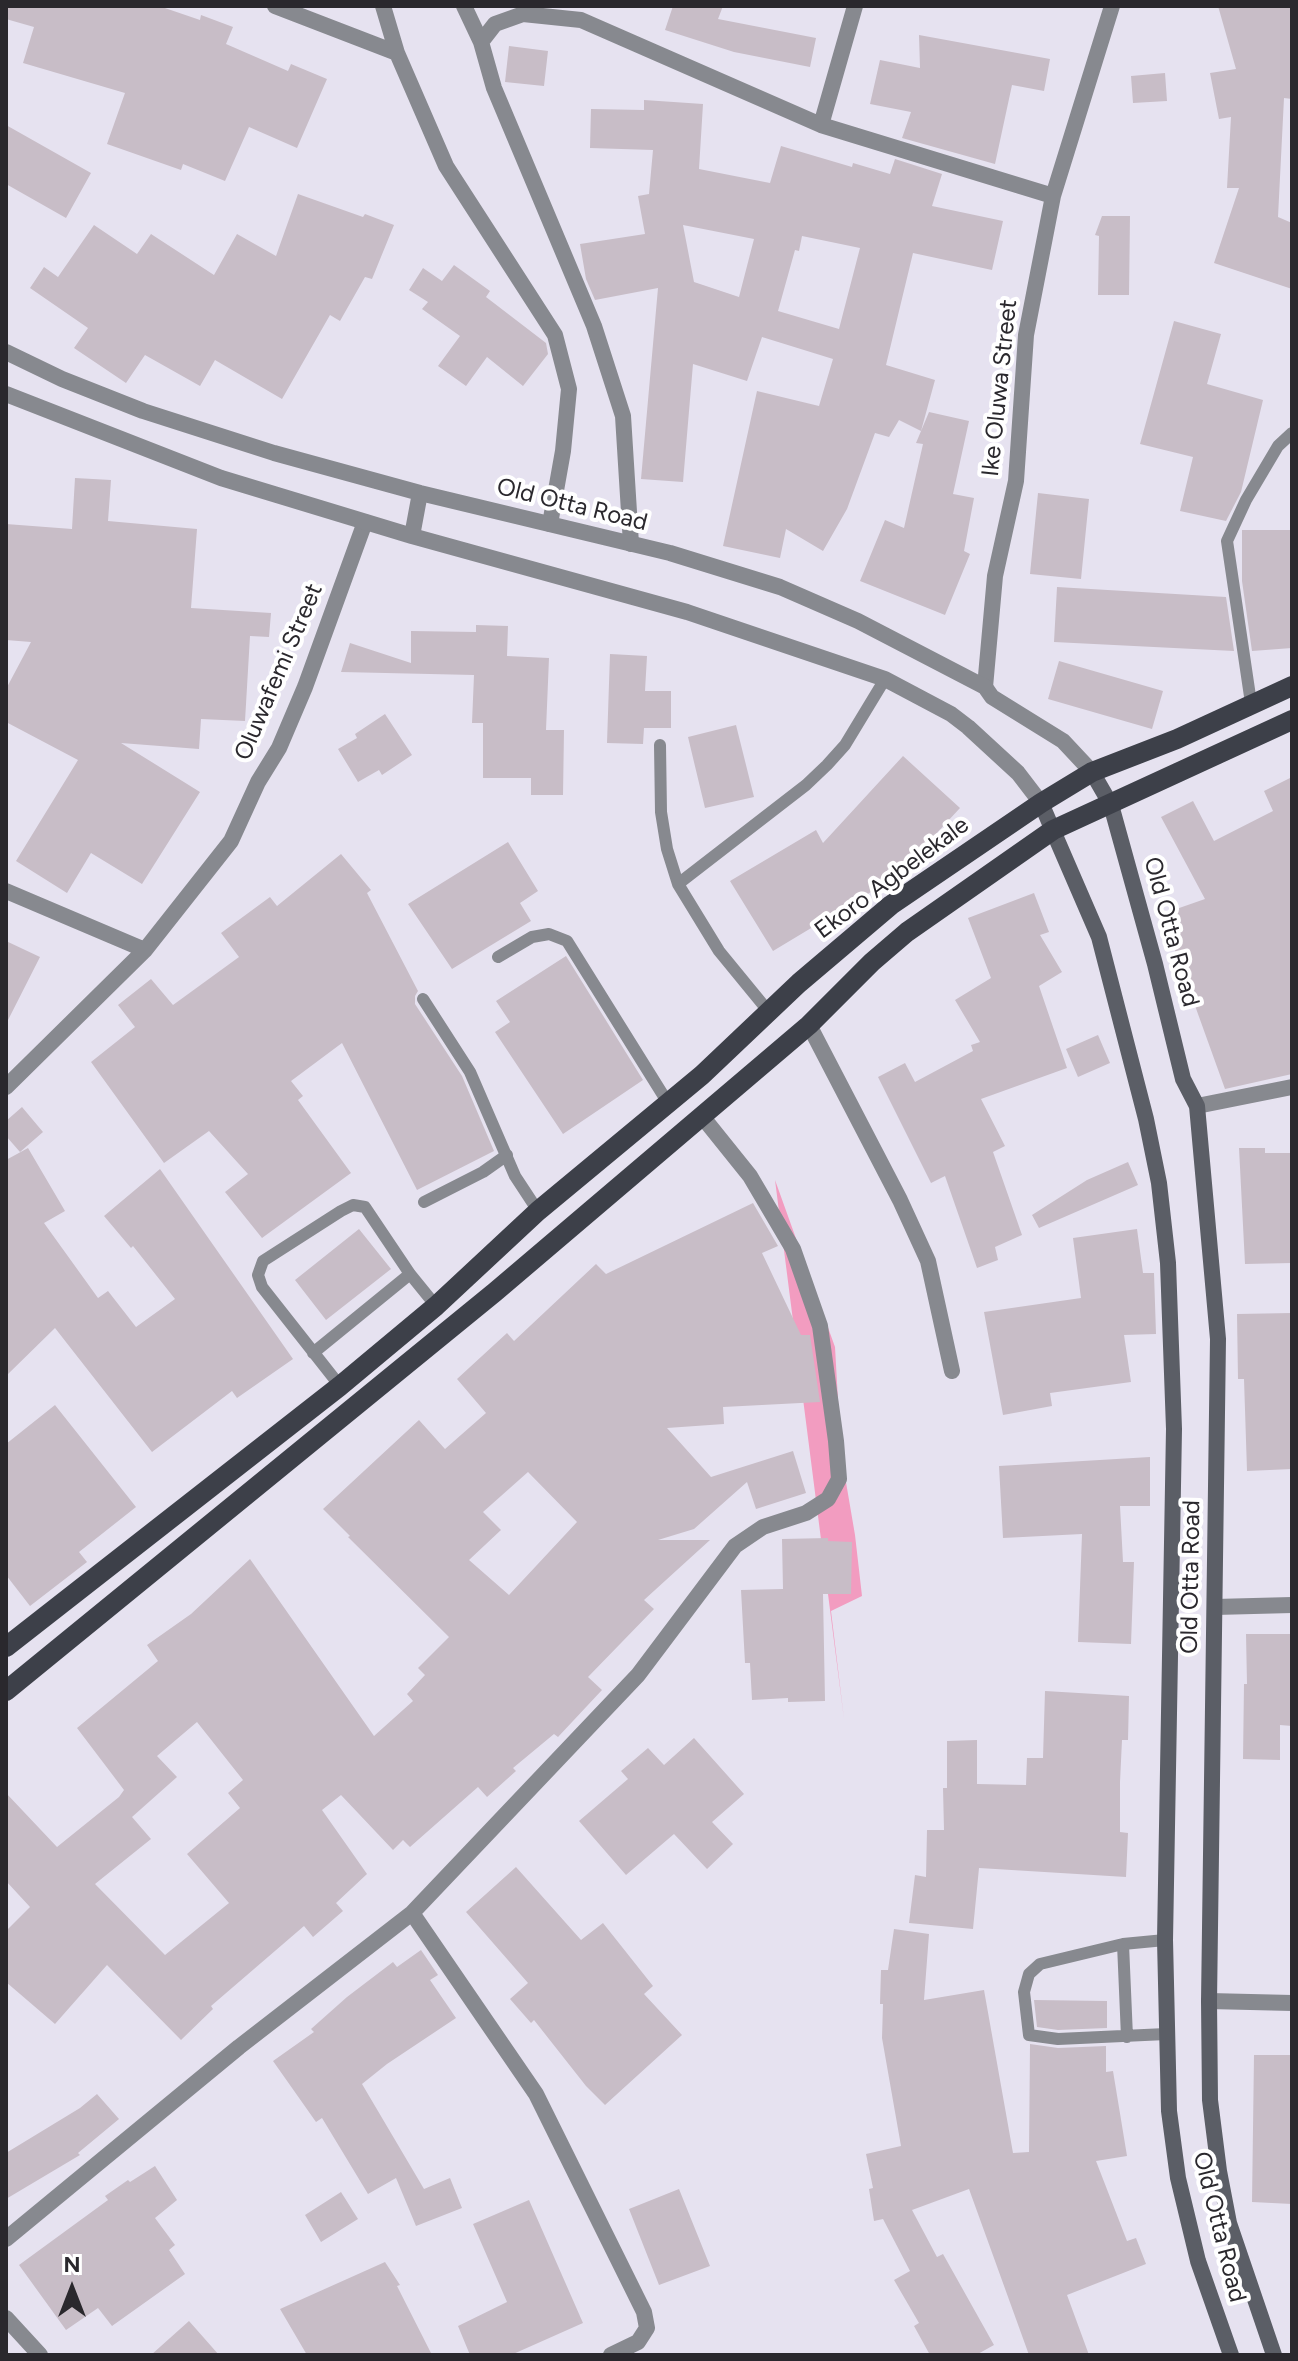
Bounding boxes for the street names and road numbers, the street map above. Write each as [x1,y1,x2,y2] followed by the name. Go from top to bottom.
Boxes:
[976,298,1024,478] street label: Ike Oluwa Street
[494,472,650,538] street label: Old Otta Road
[229,579,329,765] street label: Oluwafemi Street
[809,811,975,945] street label: Ekoro Agbelekale
[1137,854,1205,1010] street label: Old Otta Road
[1175,1500,1207,1654] street label: Old Otta Road
[1186,2149,1252,2305] street label: Old Otta Road

